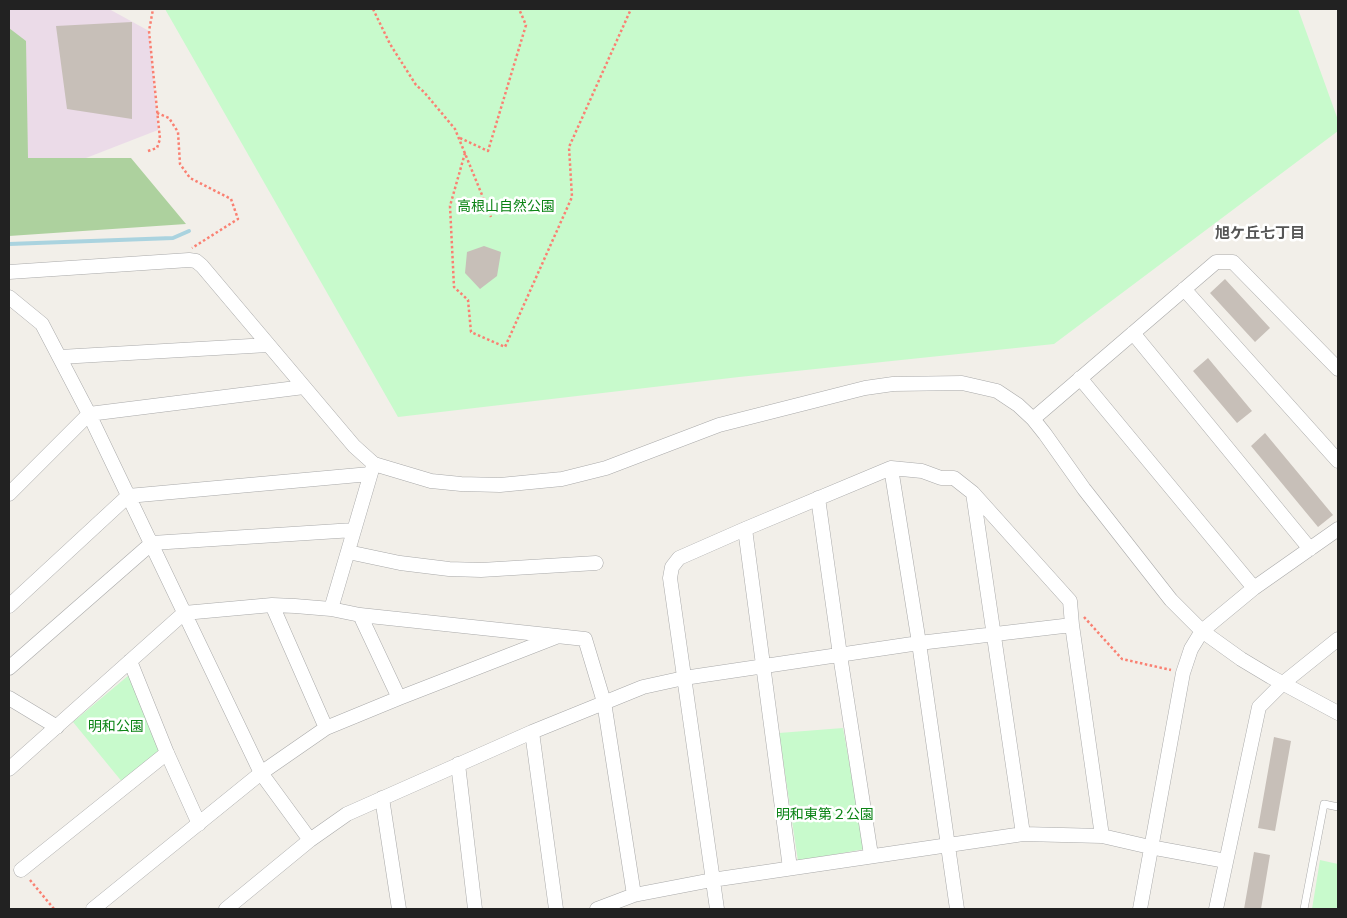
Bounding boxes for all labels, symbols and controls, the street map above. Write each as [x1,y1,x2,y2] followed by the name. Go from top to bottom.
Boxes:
[457,198,555,214] park label: 高根山自然公園
[1215,224,1305,242] district label: 旭ケ丘七丁目
[88,718,144,734] park label: 明和公園
[776,806,874,822] park label: 明和東第２公園

